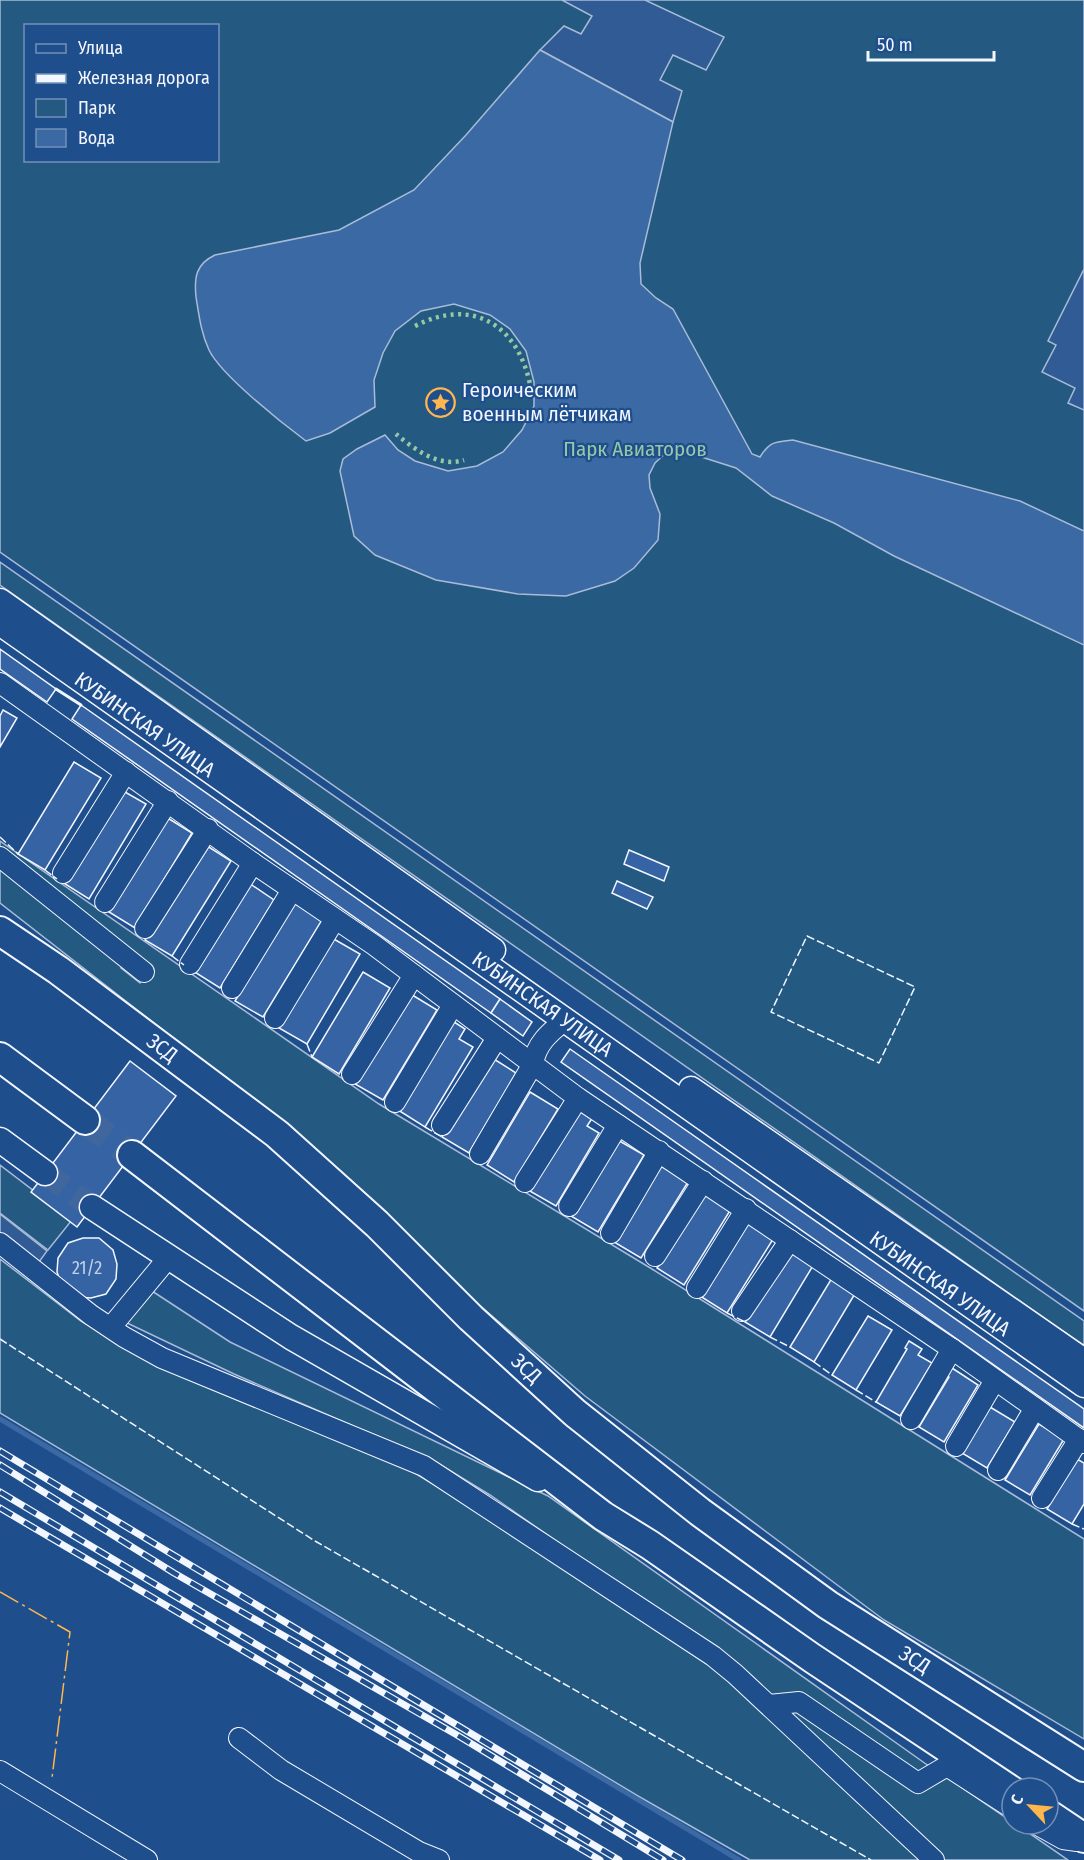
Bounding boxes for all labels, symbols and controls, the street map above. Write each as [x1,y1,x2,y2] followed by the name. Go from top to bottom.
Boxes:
[24,24,219,162] legend
[868,24,994,62] scale bar
[877,34,913,56] text: 50 m
[77,37,123,59] text: Улица
[78,67,210,89] text: Железная дорога
[78,97,116,119] text: Парк
[78,127,115,149] text: Вода
[462,377,631,427] place label: Героическим военным лётчикам
[425,386,457,418] place icon: Героическим военным лётчикам
[563,436,707,462] park label: Парк Авиаторов
[69,666,220,783] street label: КУБИНСКАЯ УЛИЦА
[467,946,618,1063] street label: КУБИНСКАЯ УЛИЦА
[141,1028,183,1068] street label: ЗСД
[865,1225,1015,1342] street label: КУБИНСКАЯ УЛИЦА
[72,1257,102,1279] house number: 21/2
[506,1348,547,1389] street label: ЗСД
[894,1640,935,1679] street label: ЗСД
[1000,1776,1060,1836] north arrow
[1007,1791,1028,1808] text: С

